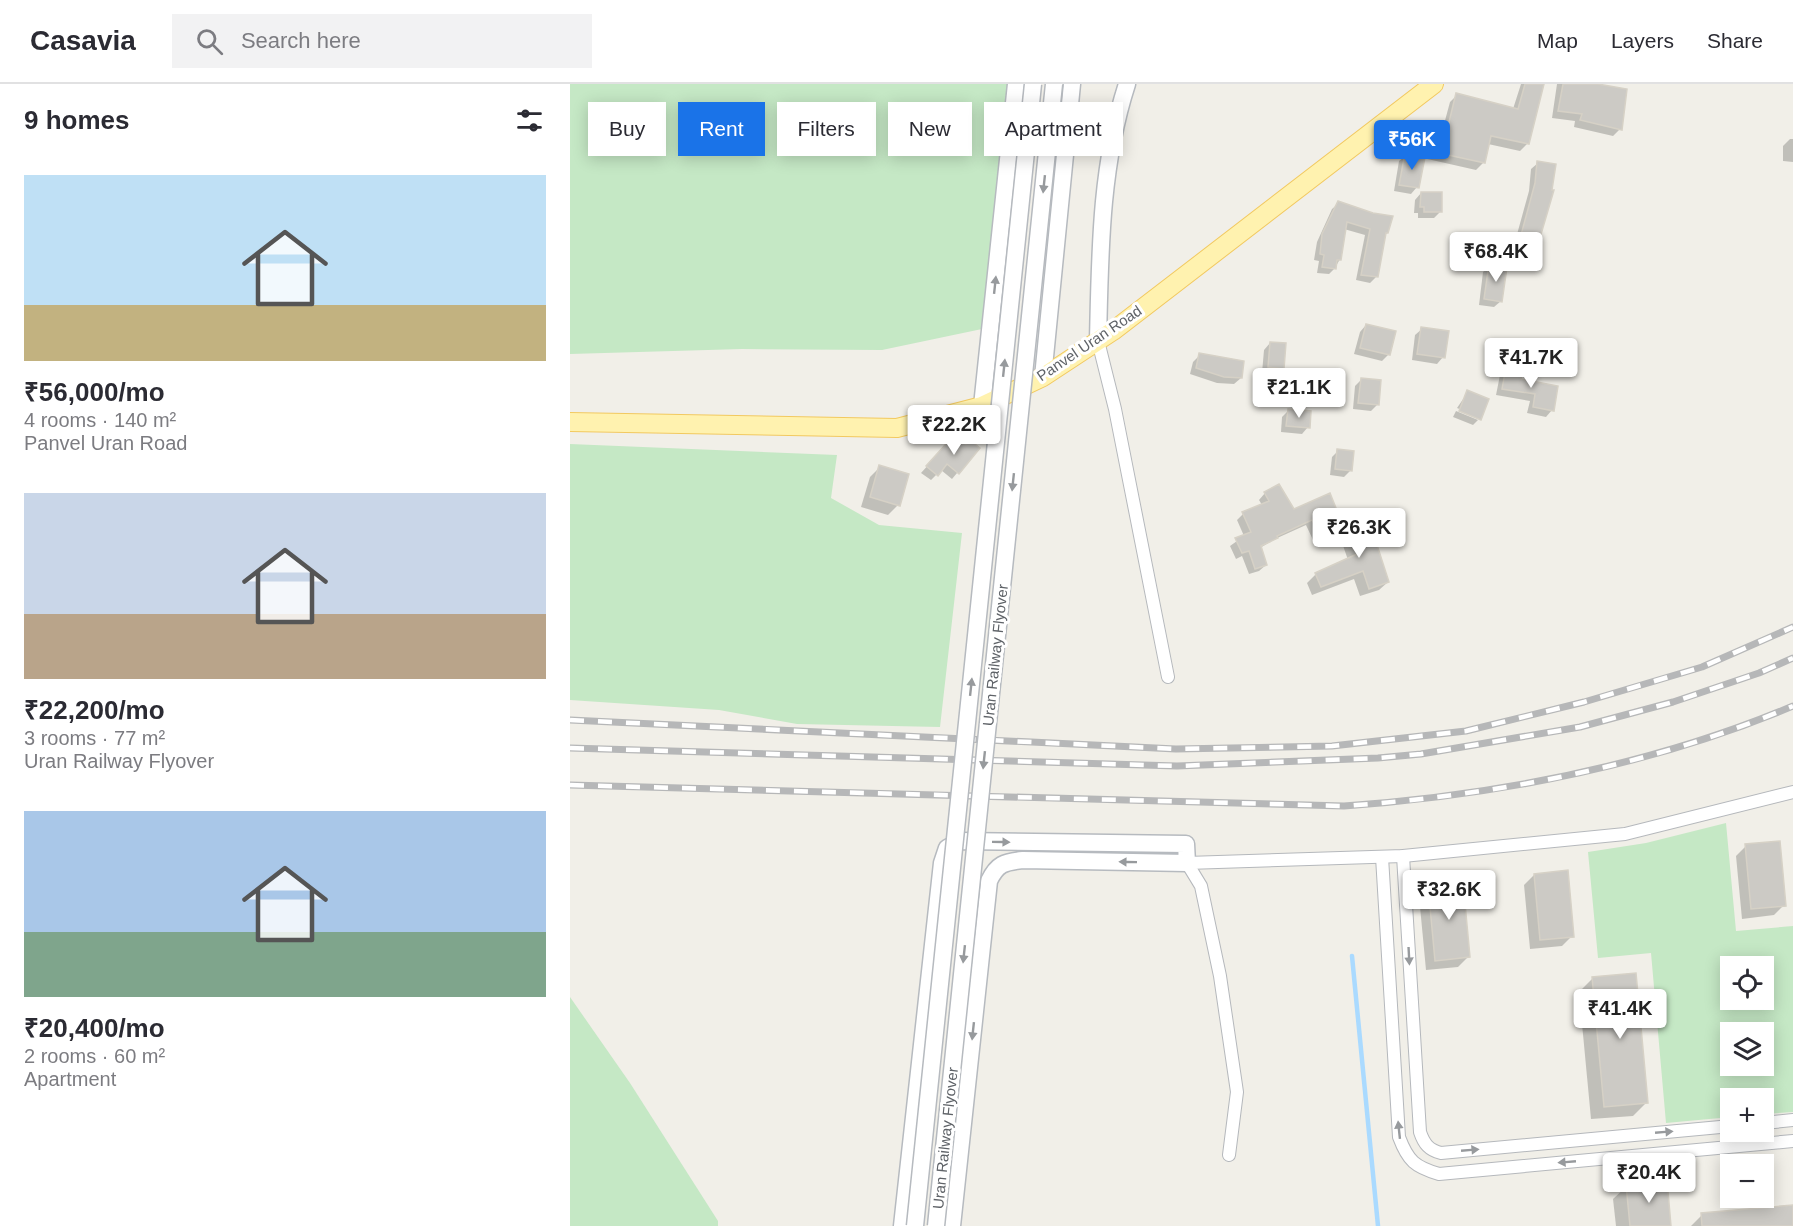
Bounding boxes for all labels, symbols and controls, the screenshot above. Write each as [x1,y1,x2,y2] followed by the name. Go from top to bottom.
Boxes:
[172,14,592,68] search box
[30,25,136,56] text: Casavia
[193,25,226,58] icon: search
[241,28,361,53] text: Search here
[1537,29,1578,52] text: Map
[1611,29,1674,52] text: Layers
[1707,29,1763,52] text: Share
[588,102,666,156] chip: Buy
[678,102,765,156] chip: Rent
[777,102,876,156] chip: Filters
[888,102,972,156] chip: New
[984,102,1123,156] chip: Apartment
[513,104,546,137] icon: filters
[24,105,130,135] text: 9 homes
[1376,120,1448,171] pin: ₹56K
[1388,128,1436,150] text: ₹56K
[1039,175,1049,194] one-way arrow
[231,214,339,322] icon: home
[1447,232,1545,283] pin: ₹68.4K
[1464,240,1528,262] text: ₹68.4K
[990,275,1000,294] one-way arrow
[1033,302,1145,384] street label: Panvel Uran Road
[1482,338,1580,389] pin: ₹41.7K
[1499,346,1563,368] text: ₹41.7K
[999,359,1009,378] one-way arrow
[1250,368,1348,419] pin: ₹21.1K
[1267,376,1331,398] text: ₹21.1K
[24,377,165,407] text: ₹56,000/mo
[905,405,1003,456] pin: ₹22.2K
[24,409,176,431] text: 4 rooms · 140 m²
[922,413,986,435] text: ₹22.2K
[24,432,187,454] text: Panvel Uran Road
[1008,473,1018,492] one-way arrow
[1310,508,1408,559] pin: ₹26.3K
[1327,516,1391,538] text: ₹26.3K
[231,532,339,640] icon: home
[979,583,1011,727] street label: Uran Railway Flyover
[966,678,976,697] one-way arrow
[24,695,165,725] text: ₹22,200/mo
[24,727,165,749] text: 3 rooms · 77 m²
[24,750,214,772] text: Uran Railway Flyover
[979,750,989,769] one-way arrow
[992,837,1011,847] one-way arrow
[231,850,339,958] icon: home
[1119,857,1138,867] one-way arrow
[1400,870,1498,921] pin: ₹32.6K
[1417,878,1481,900] text: ₹32.6K
[959,944,969,963] one-way arrow
[1404,947,1414,966] one-way arrow
[1720,956,1774,1208] map controls
[1720,956,1774,1010] button: locate
[1571,989,1669,1040] pin: ₹41.4K
[1588,997,1652,1019] text: ₹41.4K
[24,1013,165,1043] text: ₹20,400/mo
[968,1021,978,1040] one-way arrow
[1720,1022,1774,1076] button: layers
[24,1045,165,1067] text: 2 rooms · 60 m²
[929,1066,961,1210] street label: Uran Railway Flyover
[24,1068,116,1090] text: Apartment
[1720,1088,1774,1142] button: +
[1394,1120,1404,1139] one-way arrow
[1654,1127,1673,1137] one-way arrow
[1460,1145,1479,1155] one-way arrow
[1600,1153,1698,1204] pin: ₹20.4K
[1720,1154,1774,1208] button: −
[1558,1157,1577,1167] one-way arrow
[1617,1161,1681,1183] text: ₹20.4K

